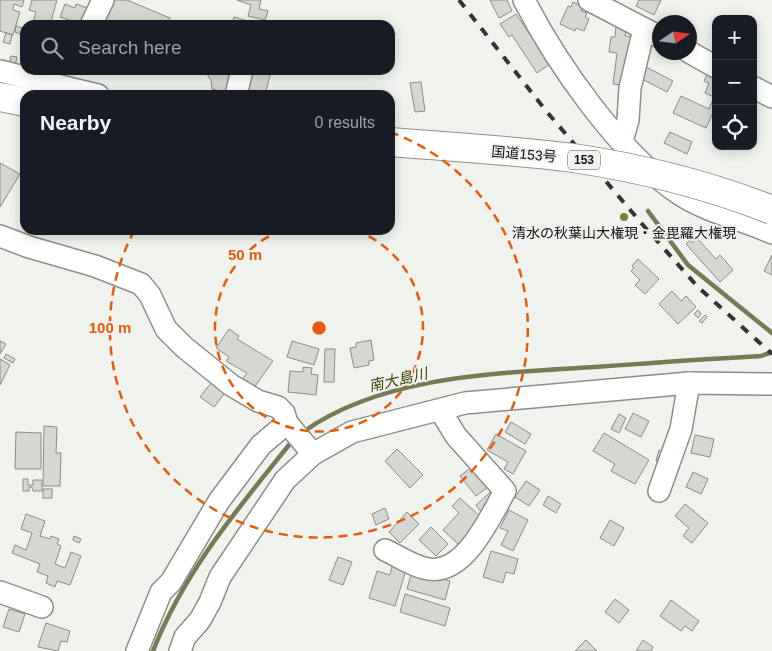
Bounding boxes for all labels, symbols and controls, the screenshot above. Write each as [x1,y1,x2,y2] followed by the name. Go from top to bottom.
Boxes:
[652,15,697,60] north arrow
[712,15,757,150] map controls
[712,15,757,60] button: +
[20,20,395,75] search box
[38,34,66,62] icon: search
[78,37,182,58] text: Search here
[712,60,757,105] button: −
[712,105,757,150] button: locate
[40,111,111,134] text: Nearby
[315,114,375,131] text: 0 results
[491,143,557,165] street label: 国道153号
[568,150,600,170] road number: 153
[618,211,630,223] marker: 清水の秋葉山大権現・金毘羅大権現
[512,225,736,241] place label: 清水の秋葉山大権現・金毘羅大権現
[228,246,262,263] text: 50 m
[89,319,131,336] text: 100 m
[310,319,328,337] centre of rings
[367,364,431,395] water label: 南大島川

